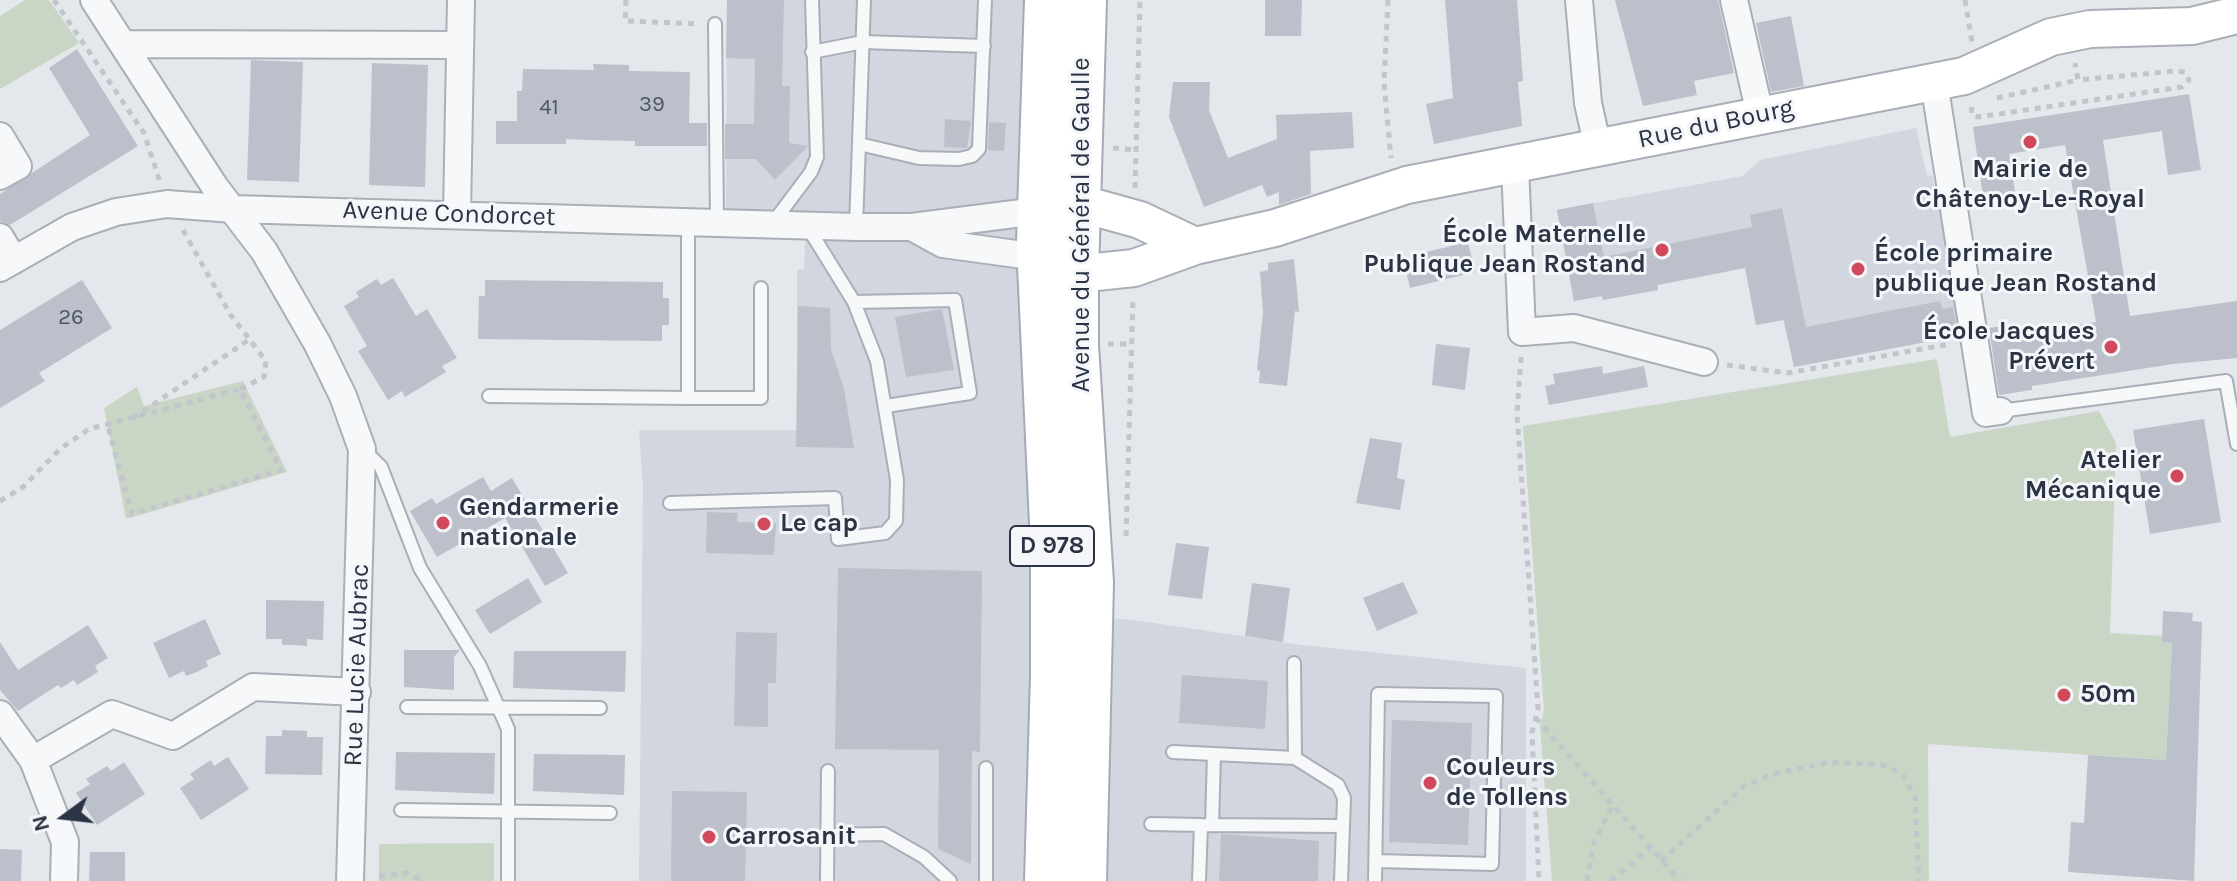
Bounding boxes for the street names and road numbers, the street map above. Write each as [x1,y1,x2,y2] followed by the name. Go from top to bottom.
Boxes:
[1066,57,1098,393] street label: Avenue du Général de Gaulle
[1635,92,1797,156] street label: Rue du Bourg
[342,195,556,233] street label: Avenue Condorcet
[1010,526,1094,566] road number: D 978
[338,563,376,767] street label: Rue Lucie Aubrac

